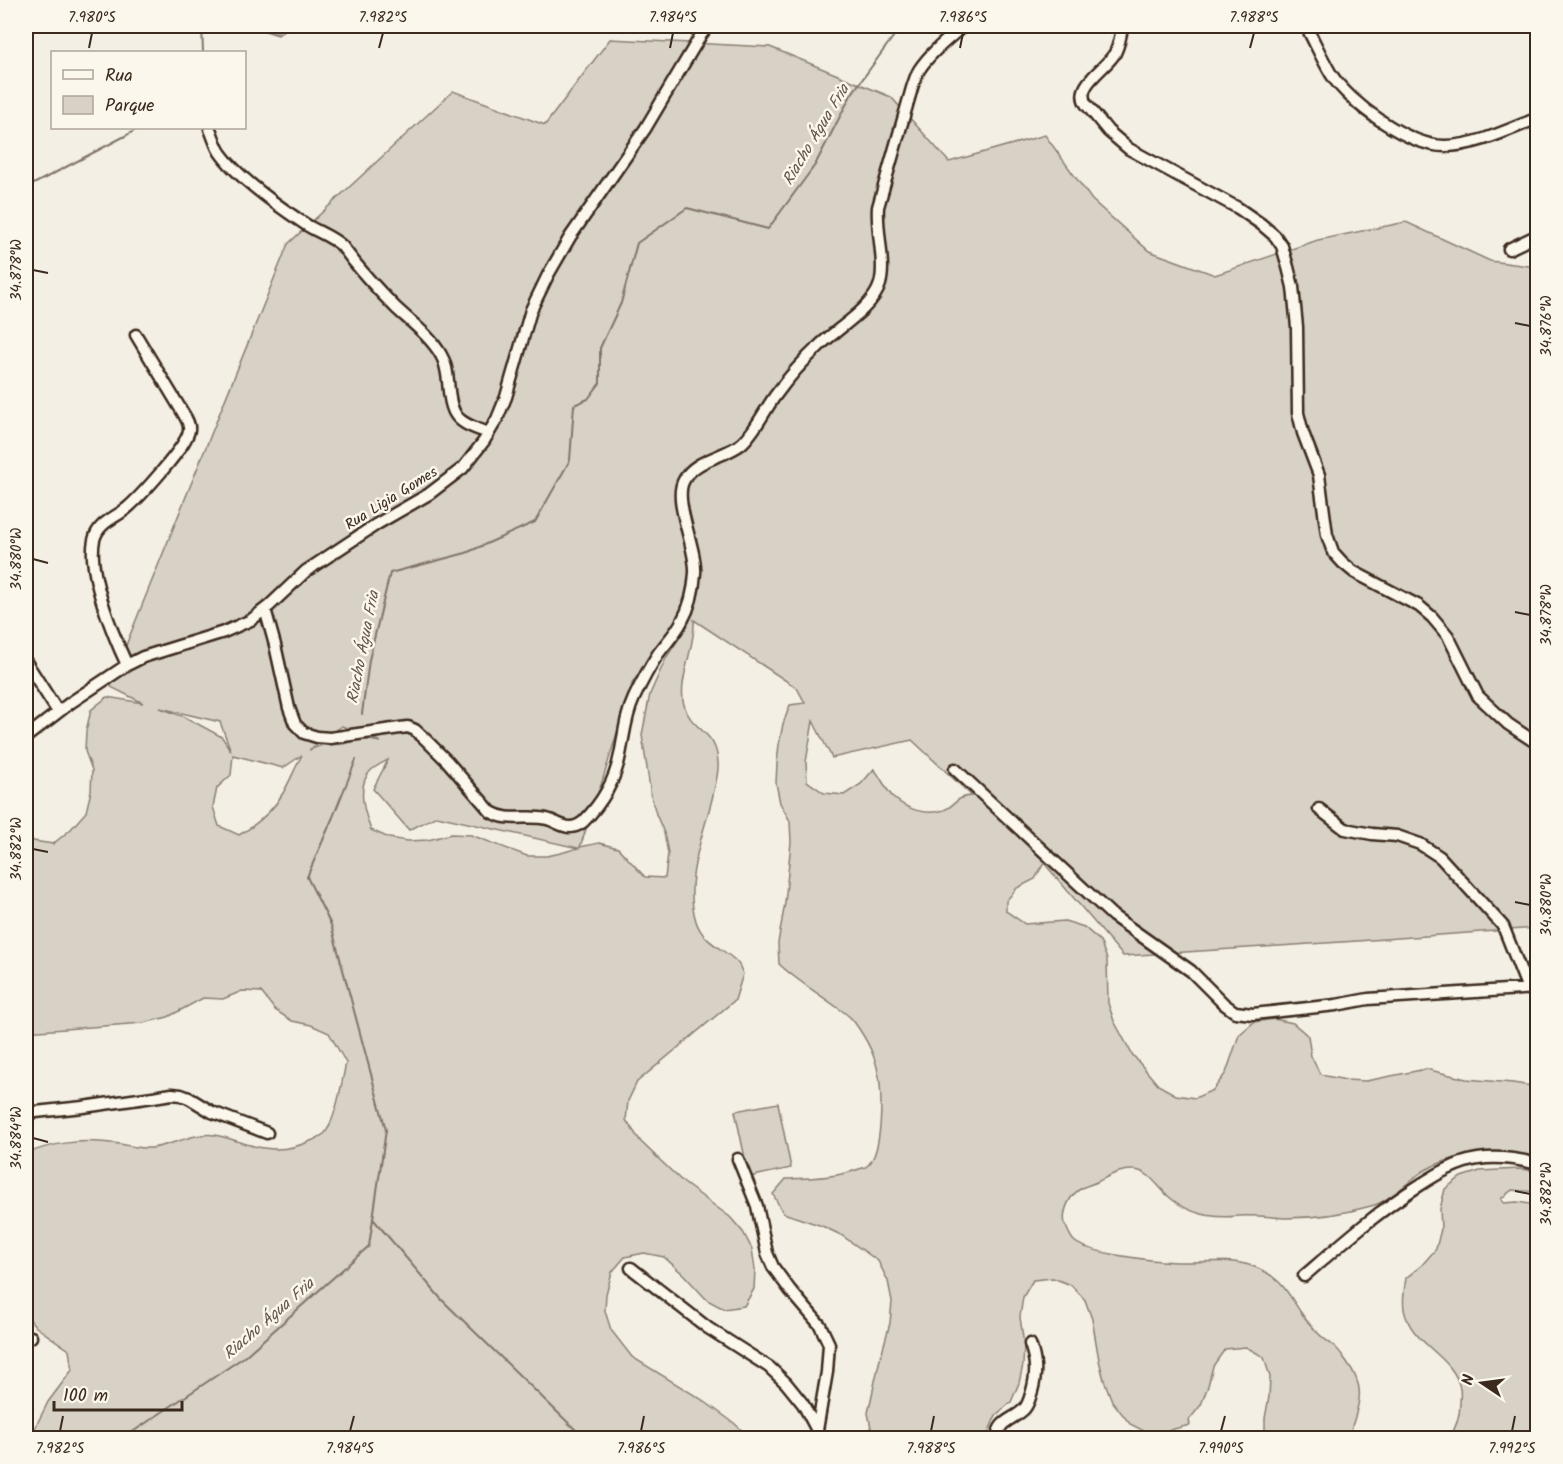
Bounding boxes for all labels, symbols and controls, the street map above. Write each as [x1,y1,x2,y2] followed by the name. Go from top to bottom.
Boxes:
[68,6,116,30] text: 7.980°S
[359,6,407,30] text: 7.982°S
[649,6,697,30] text: 7.984°S
[939,6,987,30] text: 7.986°S
[1230,6,1278,30] text: 7.988°S
[51,51,246,129] legend
[105,62,133,91] text: Rua
[776,78,857,190] water label: Riacho Água Fria
[105,92,154,121] text: Parque
[5,239,29,301] text: 34.878°W
[1535,295,1559,357] text: 34.876°W
[340,460,443,537] street label: Rua Ligia Gomes
[5,527,29,590] text: 34.880°W
[1535,584,1559,646] text: 34.878°W
[340,588,387,706] water label: Riacho Água Fria
[5,817,29,881] text: 34.882°W
[1535,873,1559,936] text: 34.880°W
[5,1106,29,1170] text: 34.884°W
[1535,1162,1559,1226] text: 34.882°W
[218,1271,321,1366] water label: Riacho Água Fria
[1452,1353,1512,1413] north arrow
[1456,1372,1482,1388] text: N
[54,1374,182,1412] scale bar
[63,1382,108,1411] text: 100 m
[36,1437,84,1461] text: 7.982°S
[326,1437,374,1461] text: 7.984°S
[617,1437,665,1461] text: 7.986°S
[907,1437,955,1461] text: 7.988°S
[1198,1437,1244,1461] text: 7.990°S
[1489,1437,1535,1461] text: 7.992°S

